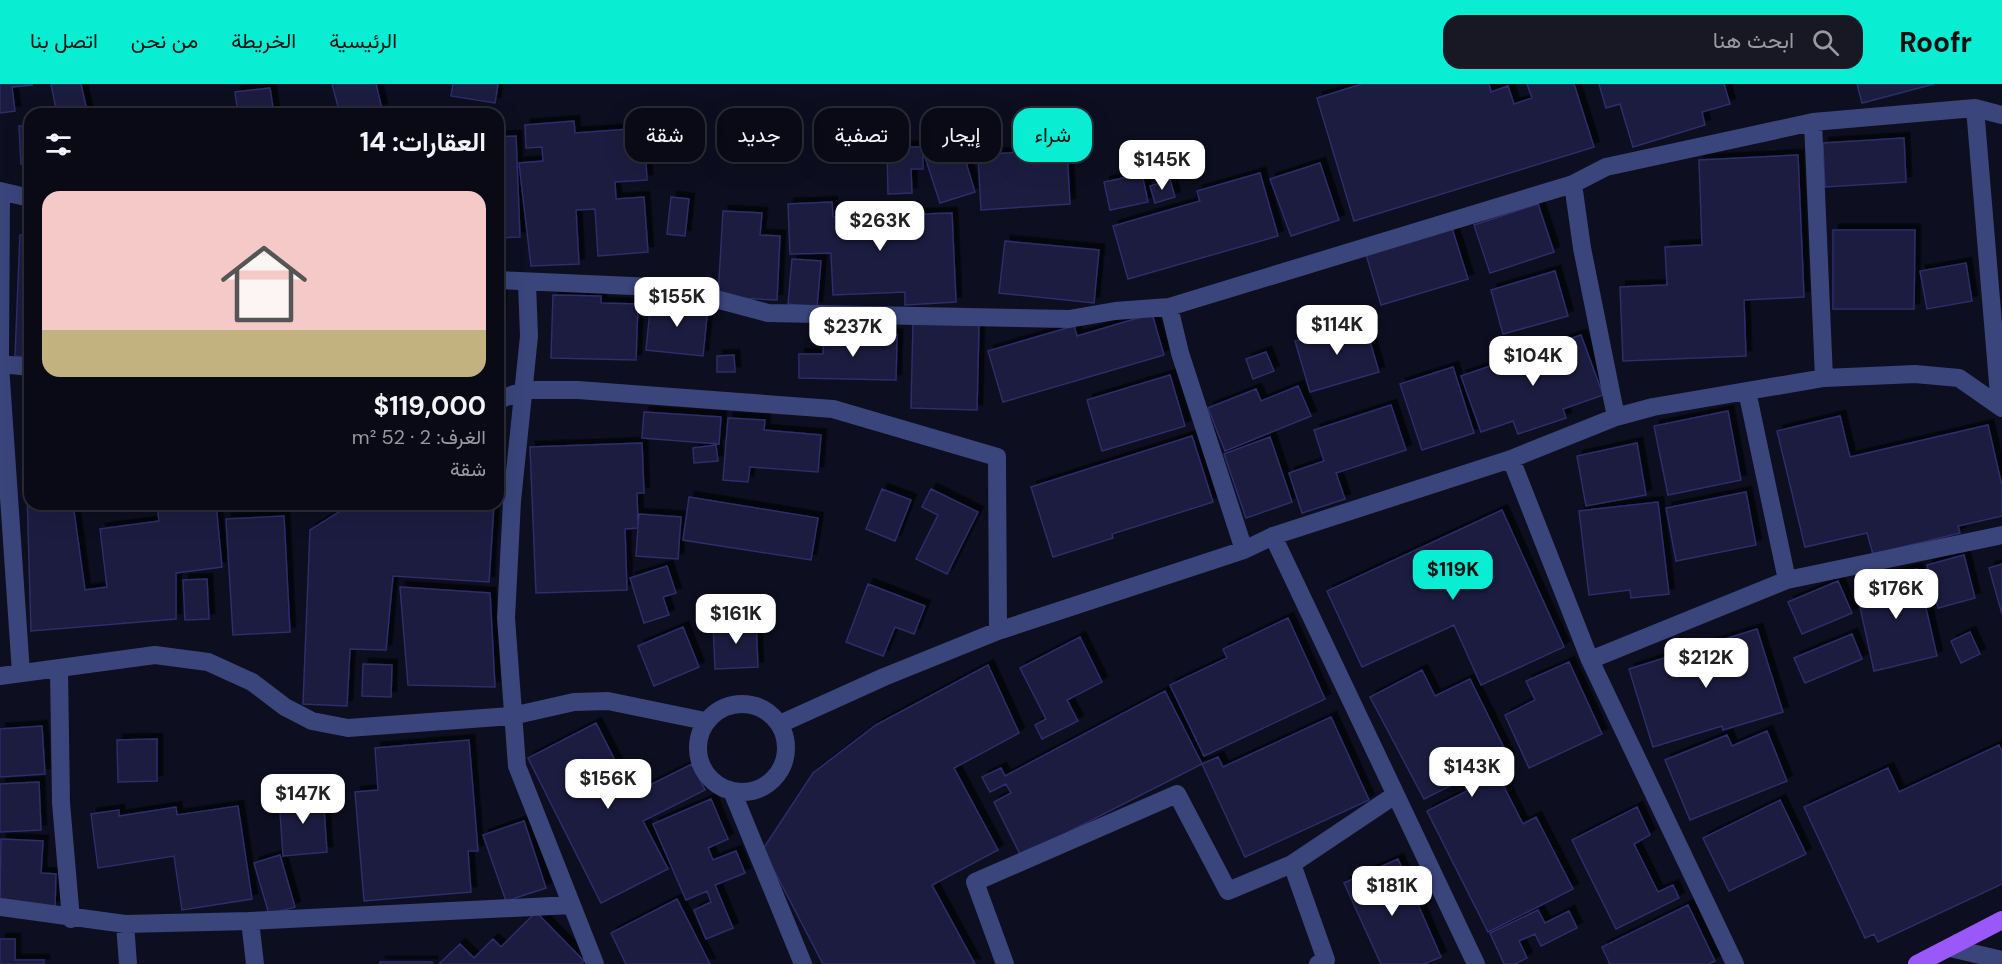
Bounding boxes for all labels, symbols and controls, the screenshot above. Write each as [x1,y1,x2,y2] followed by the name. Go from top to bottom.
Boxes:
[1443,15,1863,69] search box
[1899,24,1972,61] text: Roofr
[1713,26,1794,55] text: ابحث هنا
[1809,26,1842,59] icon: search
[30,27,98,55] text: اتصل بنا
[131,27,198,55] text: من نحن
[231,27,296,55] text: الخريطة
[329,27,397,55] text: الرئيسية
[625,108,705,162] chip: شقة
[717,108,802,162] chip: جديد
[814,108,909,162] chip: تصفية
[921,108,1001,162] chip: إيجار
[1013,108,1092,162] chip: شراء
[360,125,486,159] text: العقارات: 14
[42,128,75,161] icon: filters
[1120,140,1204,191] pin: $145K
[1133,146,1191,172] text: $145K
[838,201,922,252] pin: $263K
[849,207,911,233] text: $263K
[210,230,318,338] icon: home
[635,277,719,328] pin: $155K
[648,283,706,309] text: $155K
[1295,305,1379,356] pin: $114K
[811,307,895,358] pin: $237K
[1311,311,1363,337] text: $114K
[823,313,883,339] text: $237K
[1491,336,1575,387] pin: $104K
[1503,342,1563,368] text: $104K
[374,389,486,423] text: $119,000
[352,424,486,450] text: الغرف: 2 · 52 m²
[450,456,486,482] text: شقة
[1411,550,1495,601] pin: $119K
[1427,556,1479,582] text: $119K
[1854,569,1938,620] pin: $176K
[1868,575,1924,601] text: $176K
[694,594,778,645] pin: $161K
[710,600,762,626] text: $161K
[1664,638,1748,689] pin: $212K
[1678,644,1734,670] text: $212K
[1430,747,1514,798] pin: $143K
[1443,753,1501,779] text: $143K
[566,759,650,810] pin: $156K
[579,765,637,791] text: $156K
[261,774,345,825] pin: $147K
[275,780,331,806] text: $147K
[1350,866,1434,917] pin: $181K
[1366,872,1418,898] text: $181K

